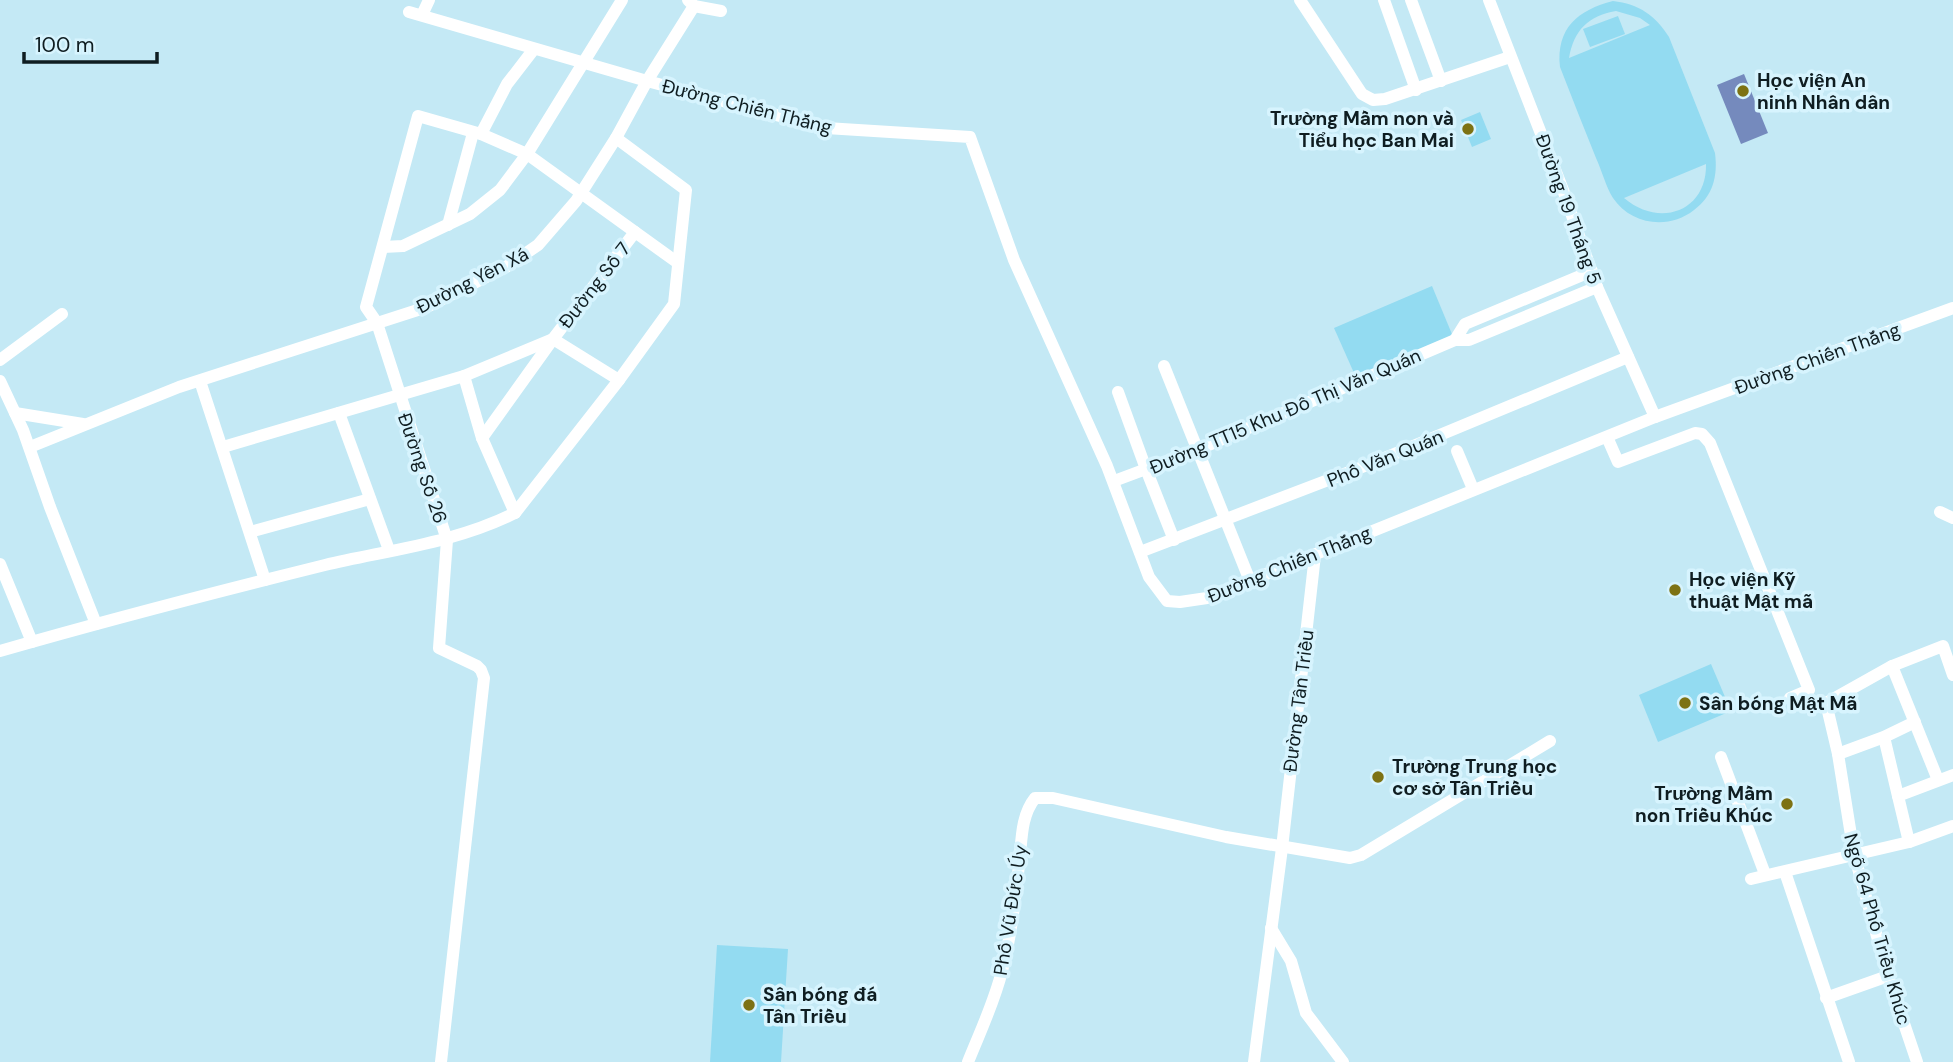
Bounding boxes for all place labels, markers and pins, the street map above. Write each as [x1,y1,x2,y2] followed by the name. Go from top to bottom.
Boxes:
[1757,68,1890,115] place label: Học viện An ninh Nhân dân
[1735,83,1751,99] marker: Học viện An ninh Nhân dân
[1270,106,1454,153] place label: Trường Mầm non và Tiểu học Ban Mai
[1460,121,1476,137] marker: Trường Mầm non và Tiểu học Ban Mai
[1689,567,1813,614] place label: Học viện Kỹ thuật Mật mã
[1667,582,1683,598] marker: Học viện Kỹ thuật Mật mã
[1699,691,1857,716] place label: Sân bóng Mật Mã
[1677,695,1693,711] marker: Sân bóng Mật Mã
[1392,754,1557,801] place label: Trường Trung học cơ sở Tân Triều
[1370,769,1386,785] marker: Trường Trung học cơ sở Tân Triều
[1635,781,1773,828] place label: Trường Mầm non Triều Khúc
[1779,796,1795,812] marker: Trường Mầm non Triều Khúc
[763,982,878,1029] place label: Sân bóng đá Tân Triều
[741,997,757,1013] marker: Sân bóng đá Tân Triều

